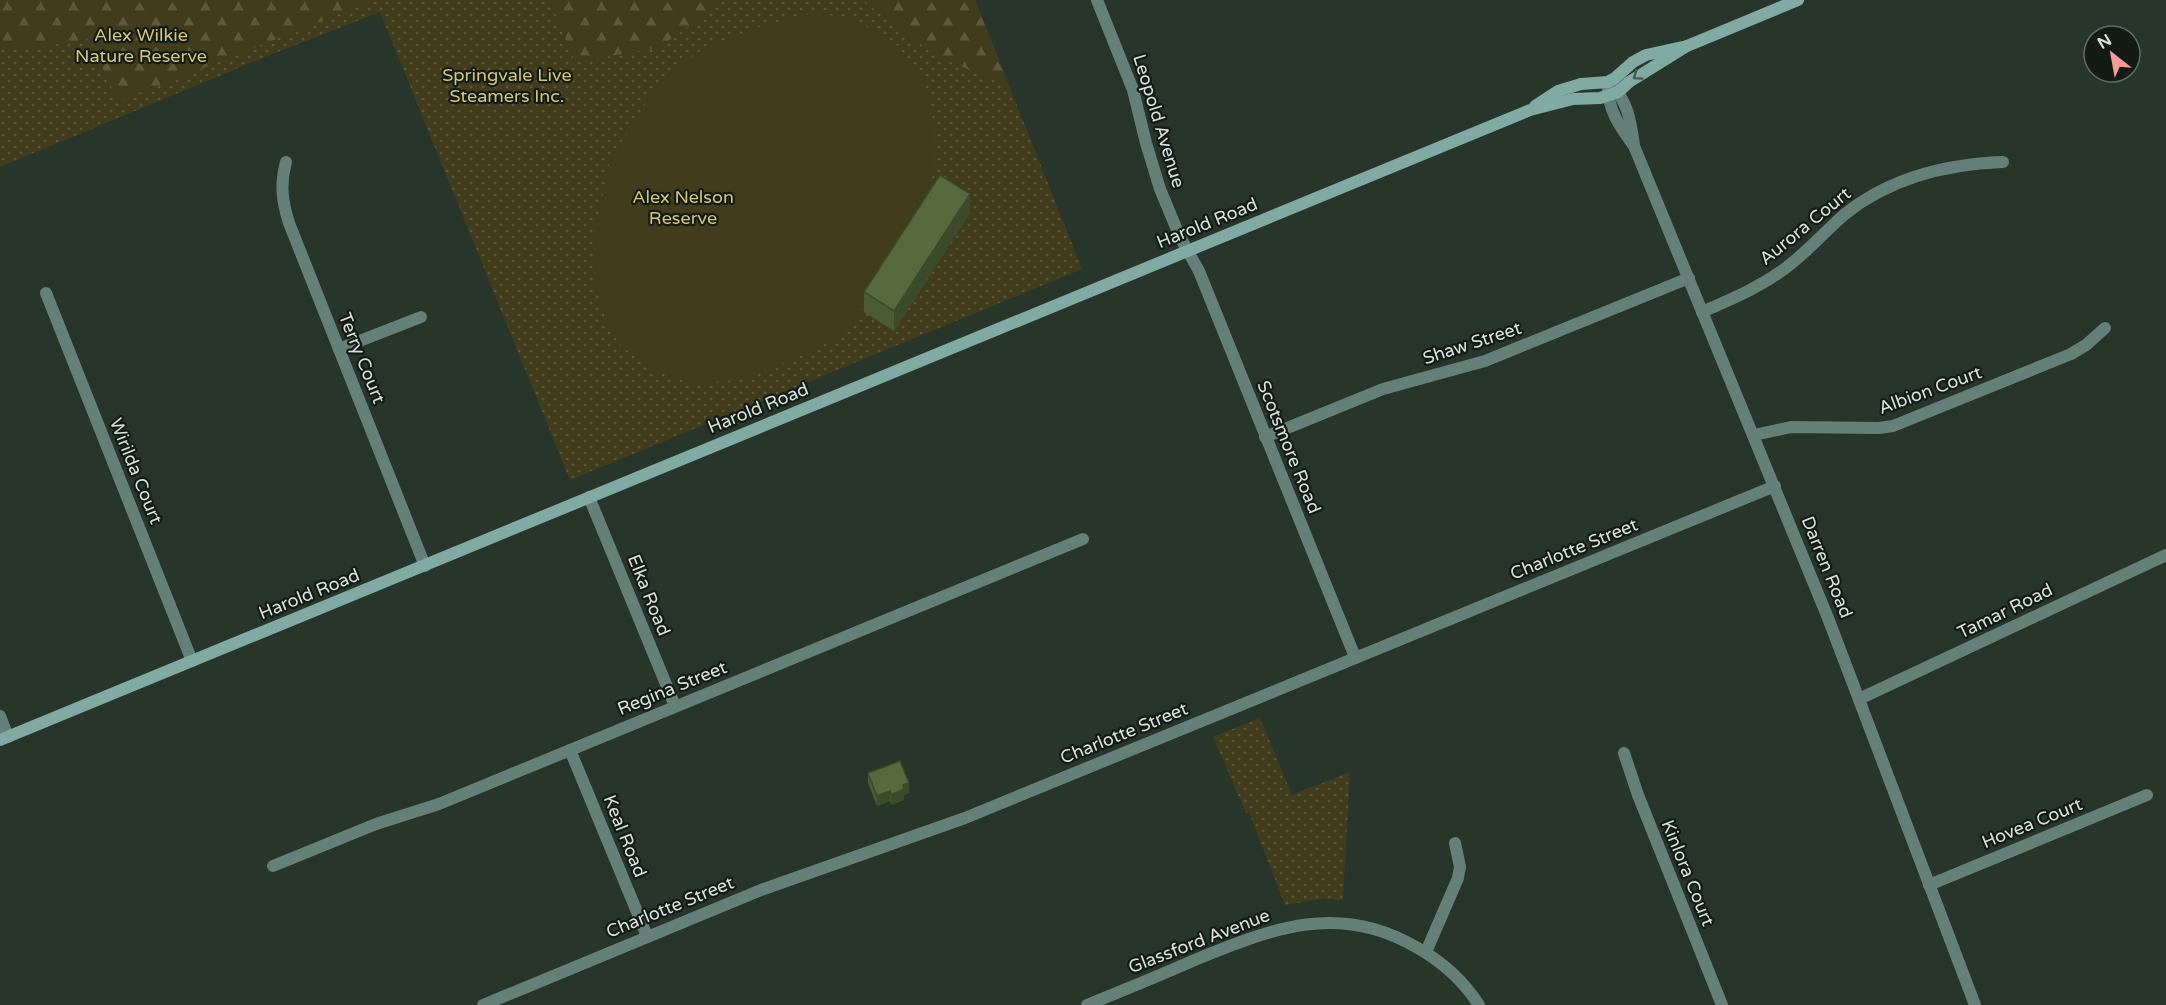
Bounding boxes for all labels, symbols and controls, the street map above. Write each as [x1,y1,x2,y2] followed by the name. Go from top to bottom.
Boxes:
[75,24,207,67] park label: Alex Wilkie Nature Reserve
[2082,24,2142,84] north arrow
[2094,30,2115,54] text: N
[1128,51,1190,191] street label: Leopold Avenue
[442,64,572,107] park label: Springvale Live Steamers Inc.
[1633,69,1644,80] one-way arrow
[1755,182,1855,270] street label: Aurora Court
[632,186,734,229] park label: Alex Nelson Reserve
[1153,193,1261,253] street label: Harold Road
[334,309,390,407] street label: Terry Court
[1420,317,1524,369] street label: Shaw Street
[1875,361,1985,419] street label: Albion Court
[1252,377,1326,517] street label: Scotsmore Road
[704,378,812,438] street label: Harold Road
[105,415,167,527] street label: Wirilda Court
[1507,513,1641,585] street label: Charlotte Street
[1797,513,1857,621] street label: Darren Road
[623,551,675,639] street label: Elka Road
[255,564,363,624] street label: Harold Road
[1954,579,2056,643] street label: Tamar Road
[614,656,730,720] street label: Regina Street
[1057,697,1191,769] street label: Charlotte Street
[599,792,651,880] street label: Keal Road
[1979,793,2086,853] street label: Hovea Court
[1657,817,1719,929] street label: Kinlora Court
[603,871,737,943] street label: Charlotte Street
[1125,904,1273,978] street label: Glassford Avenue

